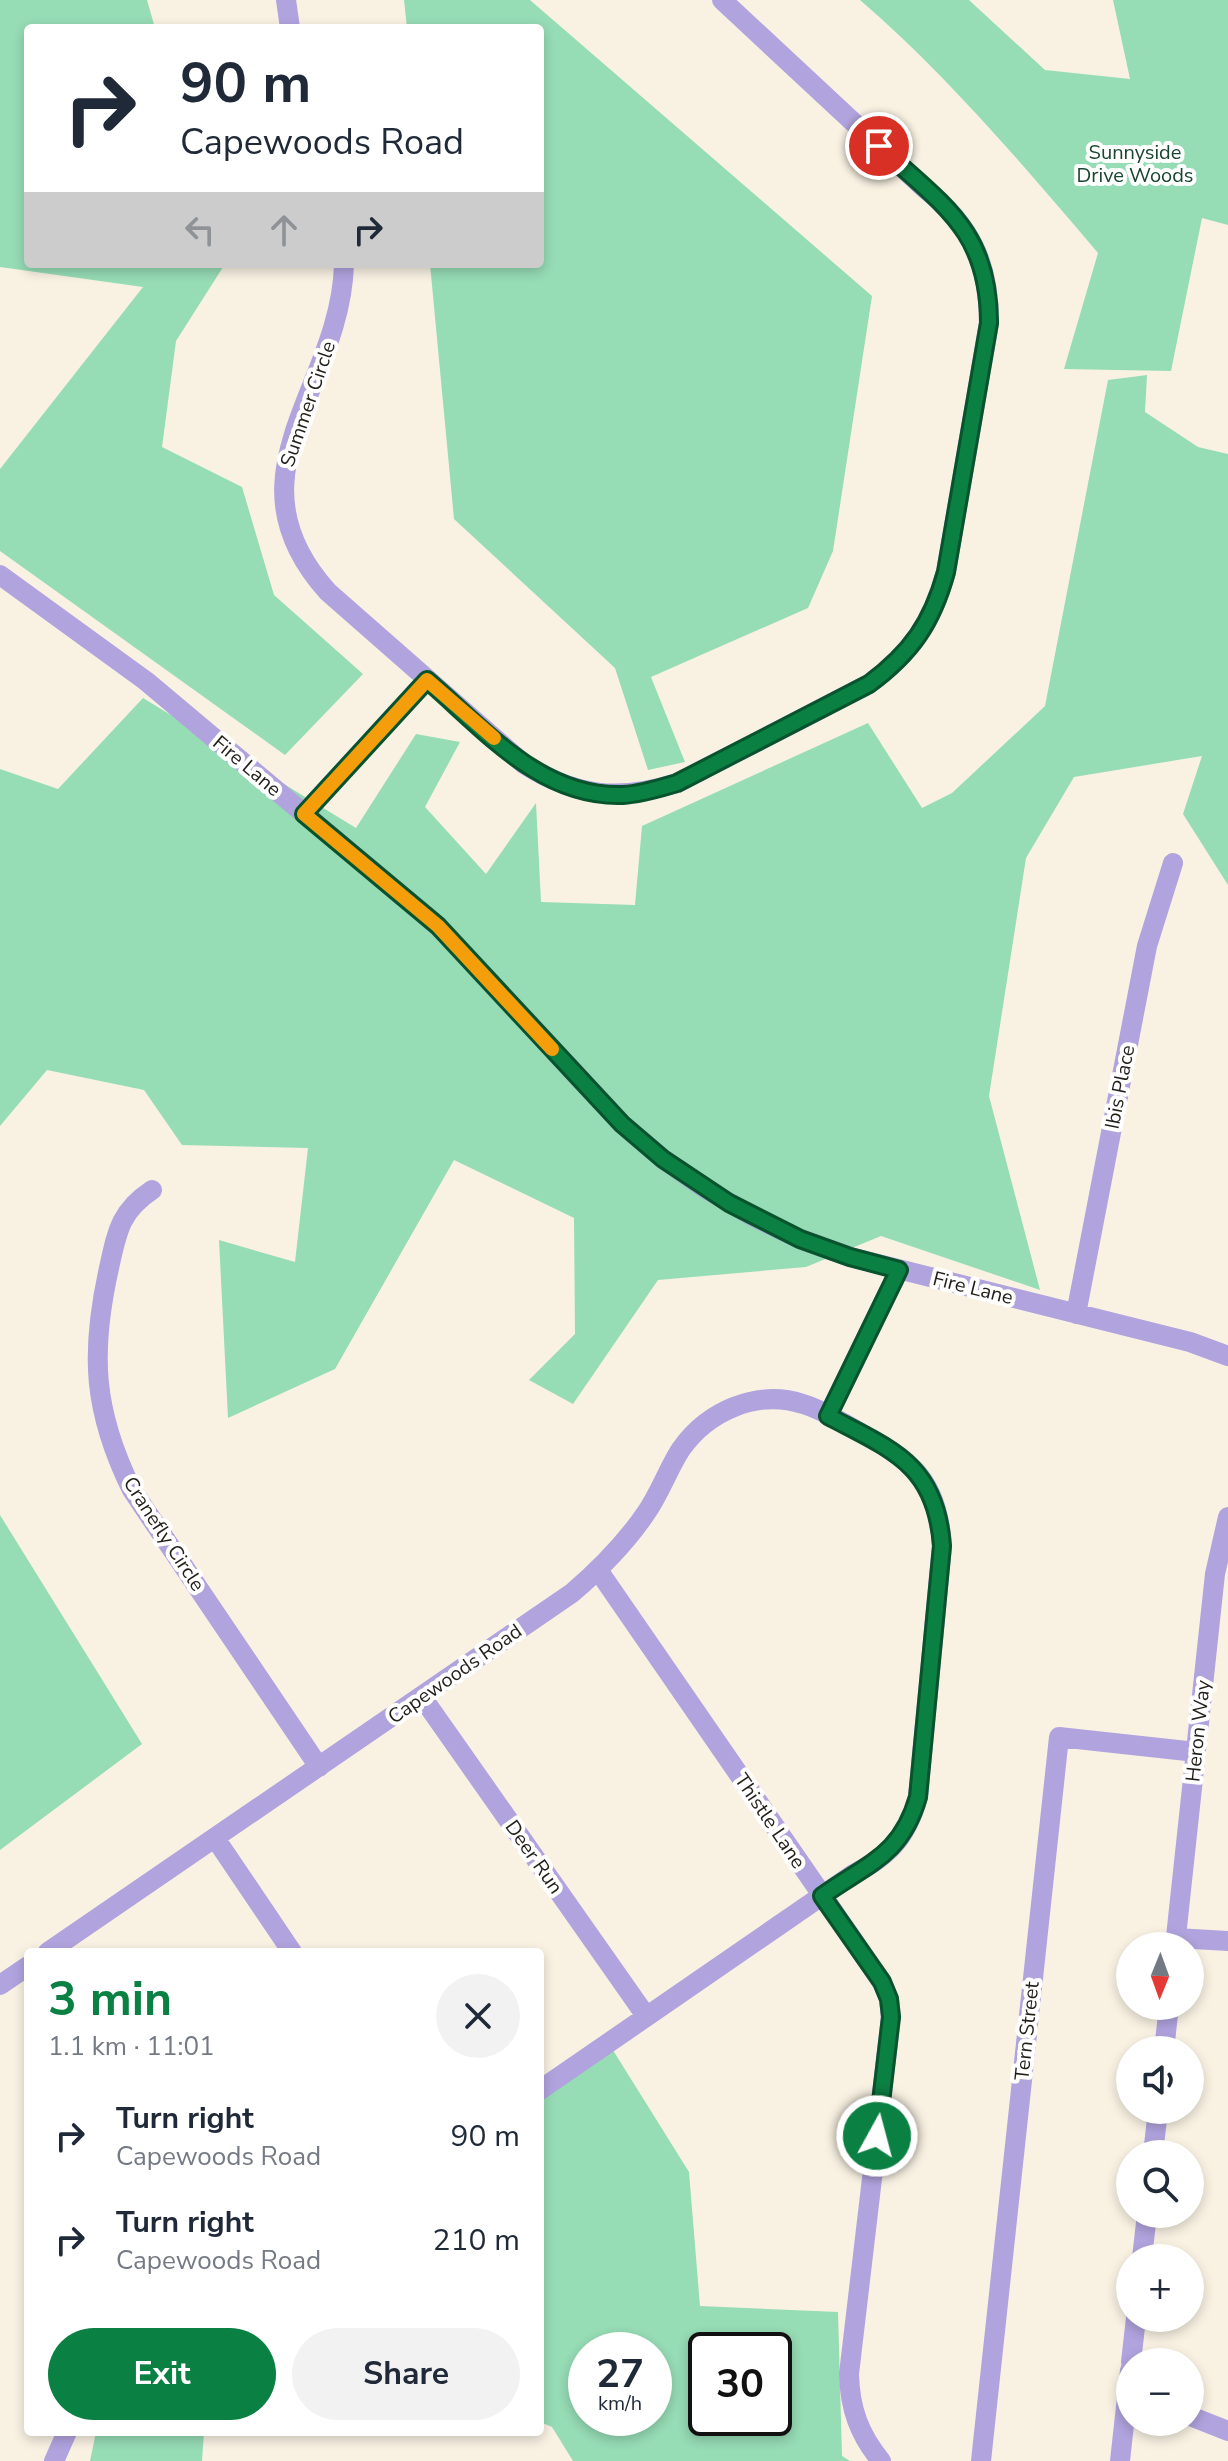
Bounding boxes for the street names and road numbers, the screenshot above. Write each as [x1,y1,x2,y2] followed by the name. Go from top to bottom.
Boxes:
[274,337,342,471] street label: Summer Circle
[207,729,287,803] street label: Fire Lane
[1099,1043,1141,1131] street label: Ibis Place
[930,1265,1016,1311] street label: Fire Lane
[117,1471,211,1597] street label: Cranefly Circle
[383,1618,527,1730] street label: Capewoods Road
[1179,1678,1217,1783] street label: Heron Way
[728,1768,812,1874] street label: Thistle Lane
[499,1815,569,1899] street label: Deer Run
[1008,1979,1046,2082] street label: Tern Street

